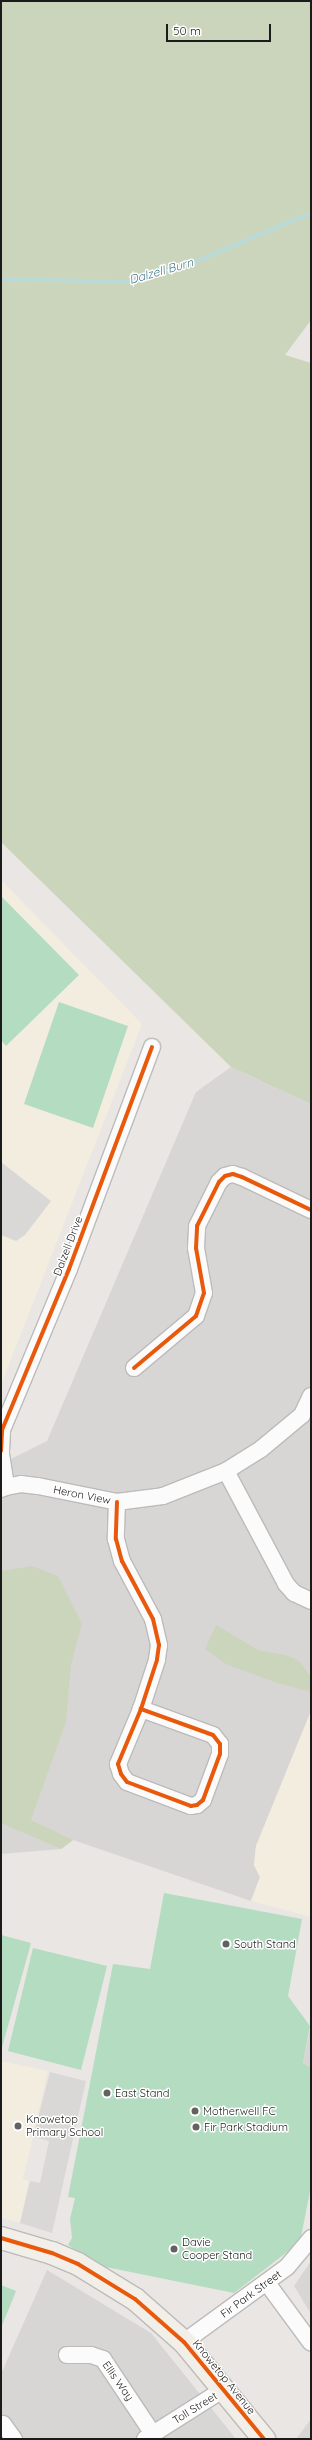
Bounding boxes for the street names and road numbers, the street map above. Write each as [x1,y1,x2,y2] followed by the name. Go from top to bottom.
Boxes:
[51,1214,85,1278] street label: Dalzell Drive
[52,1483,112,1507] street label: Heron View
[218,2267,284,2321] street label: Fir Park Street
[190,2337,258,2417] street label: Knowetop Avenue
[100,2359,136,2403] street label: Ellis Way
[170,2389,220,2427] street label: Toll Street

